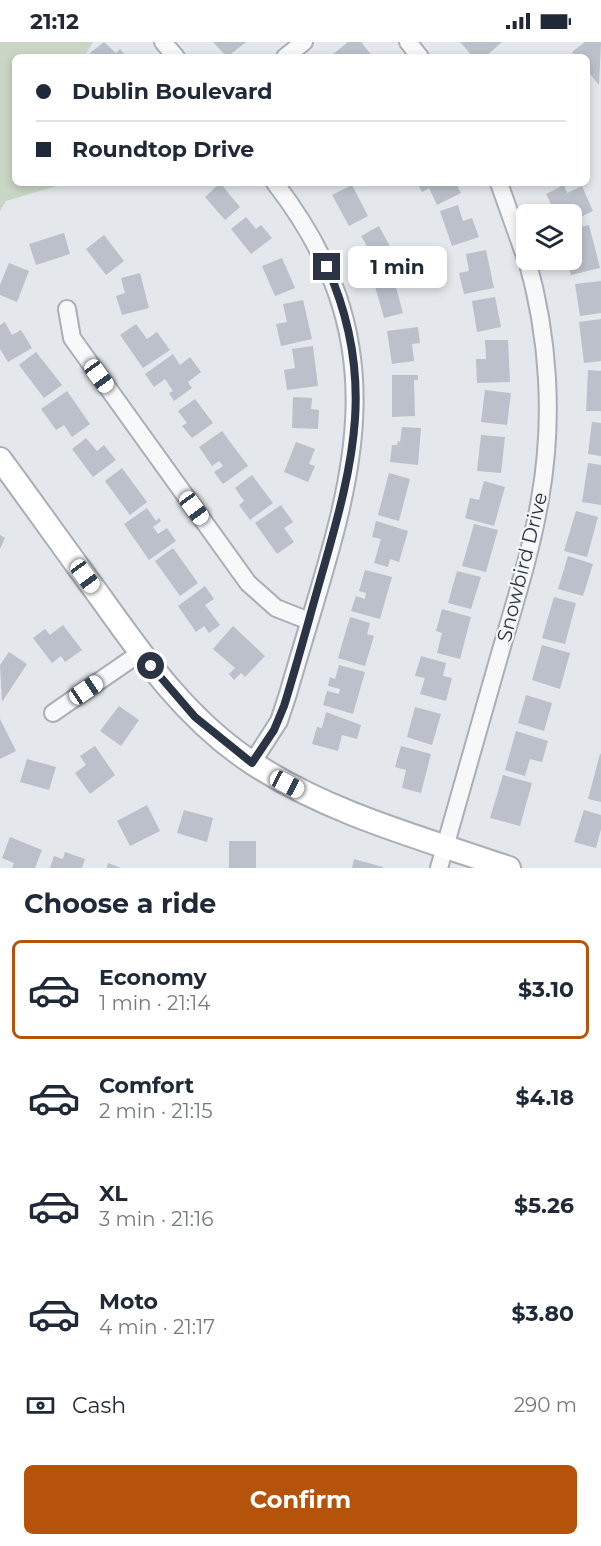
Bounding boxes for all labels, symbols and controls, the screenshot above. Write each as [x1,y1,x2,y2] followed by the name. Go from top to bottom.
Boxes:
[30,8,79,35] text: 21:12
[72,78,273,105] text: Dublin Boulevard
[72,136,254,163] text: Roundtop Drive
[516,204,582,270] map controls
[516,204,582,270] button: layers
[348,246,447,288] callout: 1 min
[313,253,340,280] route end
[370,255,425,279] text: 1 min
[81,356,117,396] car
[176,488,212,528] car
[492,490,552,644] street label: Snowbird Drive
[67,556,103,596] car
[137,652,164,679] route start
[66,672,106,708] car
[267,768,307,800] car
[24,887,216,920] text: Choose a ride
[27,963,81,1017] icon: car
[99,964,207,991] text: Economy
[518,976,574,1003] text: $3.10
[99,991,210,1015] text: 1 min · 21:14
[27,1071,81,1125] icon: car
[99,1072,194,1099] text: Comfort
[516,1084,574,1111] text: $4.18
[99,1099,213,1123] text: 2 min · 21:15
[27,1179,81,1233] icon: car
[99,1180,128,1207] text: XL
[514,1192,574,1219] text: $5.26
[99,1207,213,1231] text: 3 min · 21:16
[27,1287,81,1341] icon: car
[99,1288,158,1315] text: Moto
[512,1300,574,1327] text: $3.80
[99,1315,215,1339] text: 4 min · 21:17
[24,1389,57,1422] icon: cash
[72,1392,126,1419] text: Cash
[514,1393,577,1417] text: 290 m
[24,1465,577,1534] button: Confirm

